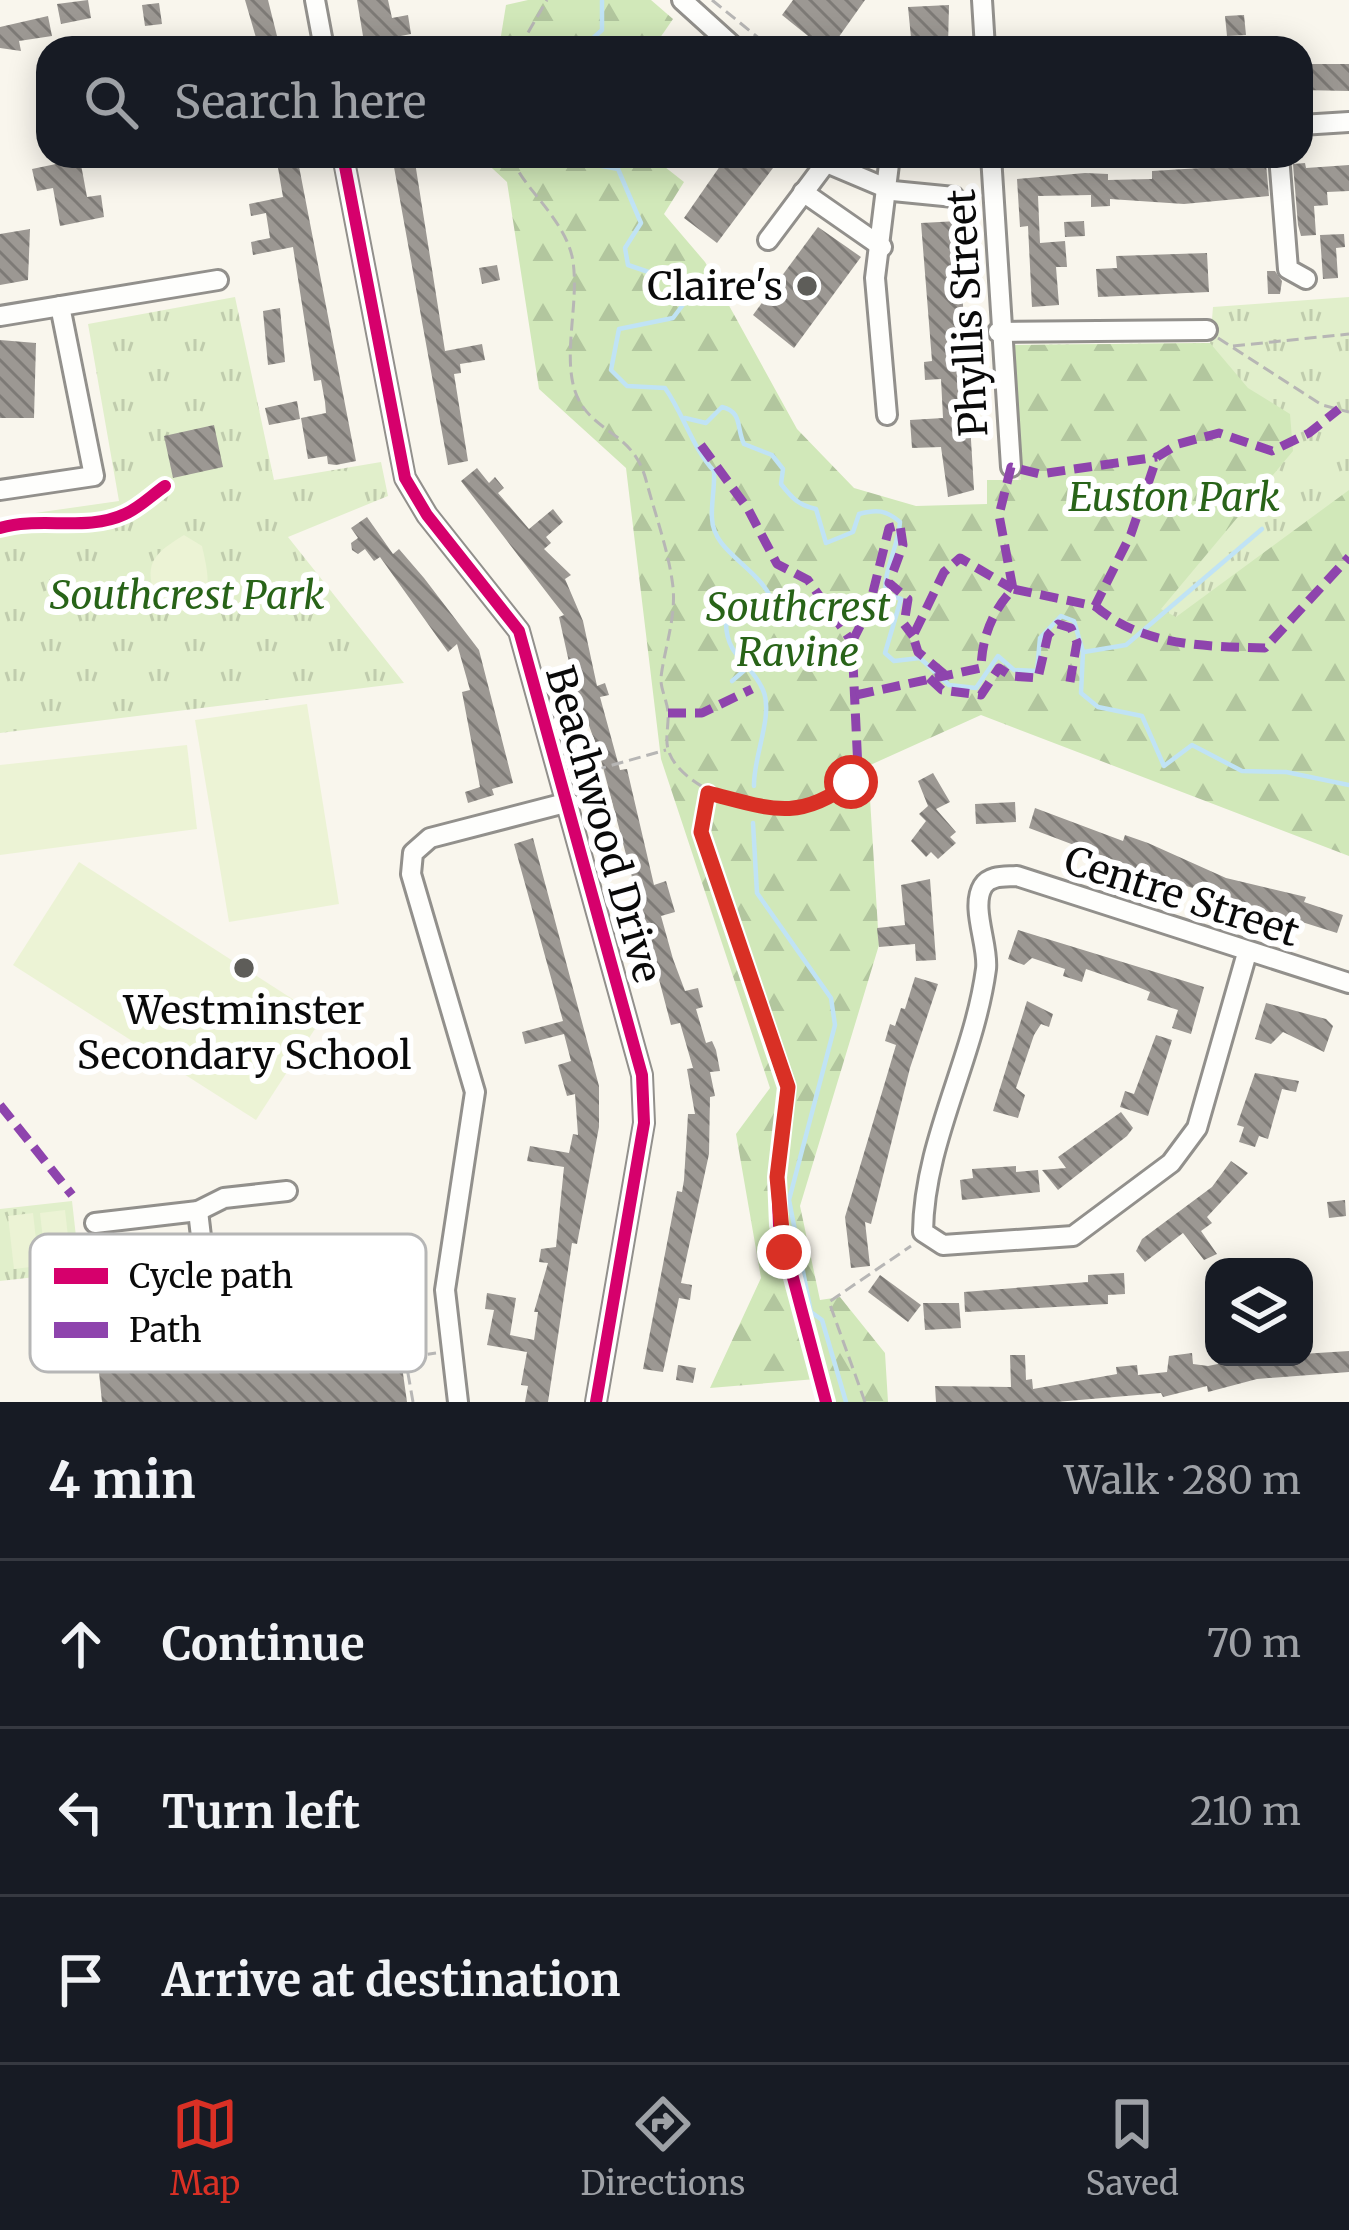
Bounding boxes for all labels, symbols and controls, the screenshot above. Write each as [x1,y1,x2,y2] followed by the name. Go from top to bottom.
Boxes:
[36,36,1313,168] search box
[78,69,144,135] icon: search
[174,74,426,130] text: Search here
[937,188,998,438] street label: Phyllis Street
[647,262,783,311] place label: Claire's
[794,273,820,299] marker: Claire's
[1068,473,1280,522] park label: Euston Park
[49,571,325,620] park label: Southcrest Park
[706,583,891,677] park label: Southcrest Ravine
[535,660,672,988] street label: Beachwood Drive
[824,755,878,809] route start
[1058,836,1305,957] street label: Centre Street
[231,955,257,981] marker: Westminster Secondary School
[77,986,411,1080] place label: Westminster Secondary School
[757,1225,811,1279] route end
[30,1234,426,1372] legend
[129,1256,293,1297] text: Cycle path
[1205,1258,1313,1366] map controls
[1205,1258,1313,1366] button: layers
[129,1310,202,1351] text: Path
[48,1448,196,1512] text: 4 min
[1064,1456,1301,1505] text: Walk · 280 m
[48,1611,114,1677] icon: ahead
[162,1616,364,1672] text: Continue
[1207,1619,1301,1668] text: 70 m
[48,1779,114,1845] icon: left
[162,1784,360,1840] text: Turn left
[1190,1787,1301,1836] text: 210 m
[48,1947,114,2013] icon: arrive
[162,1952,620,2008] text: Arrive at destination
[170,2091,240,2204] tab: Map
[580,2091,745,2204] tab: Directions
[1085,2091,1179,2204] tab: Saved

